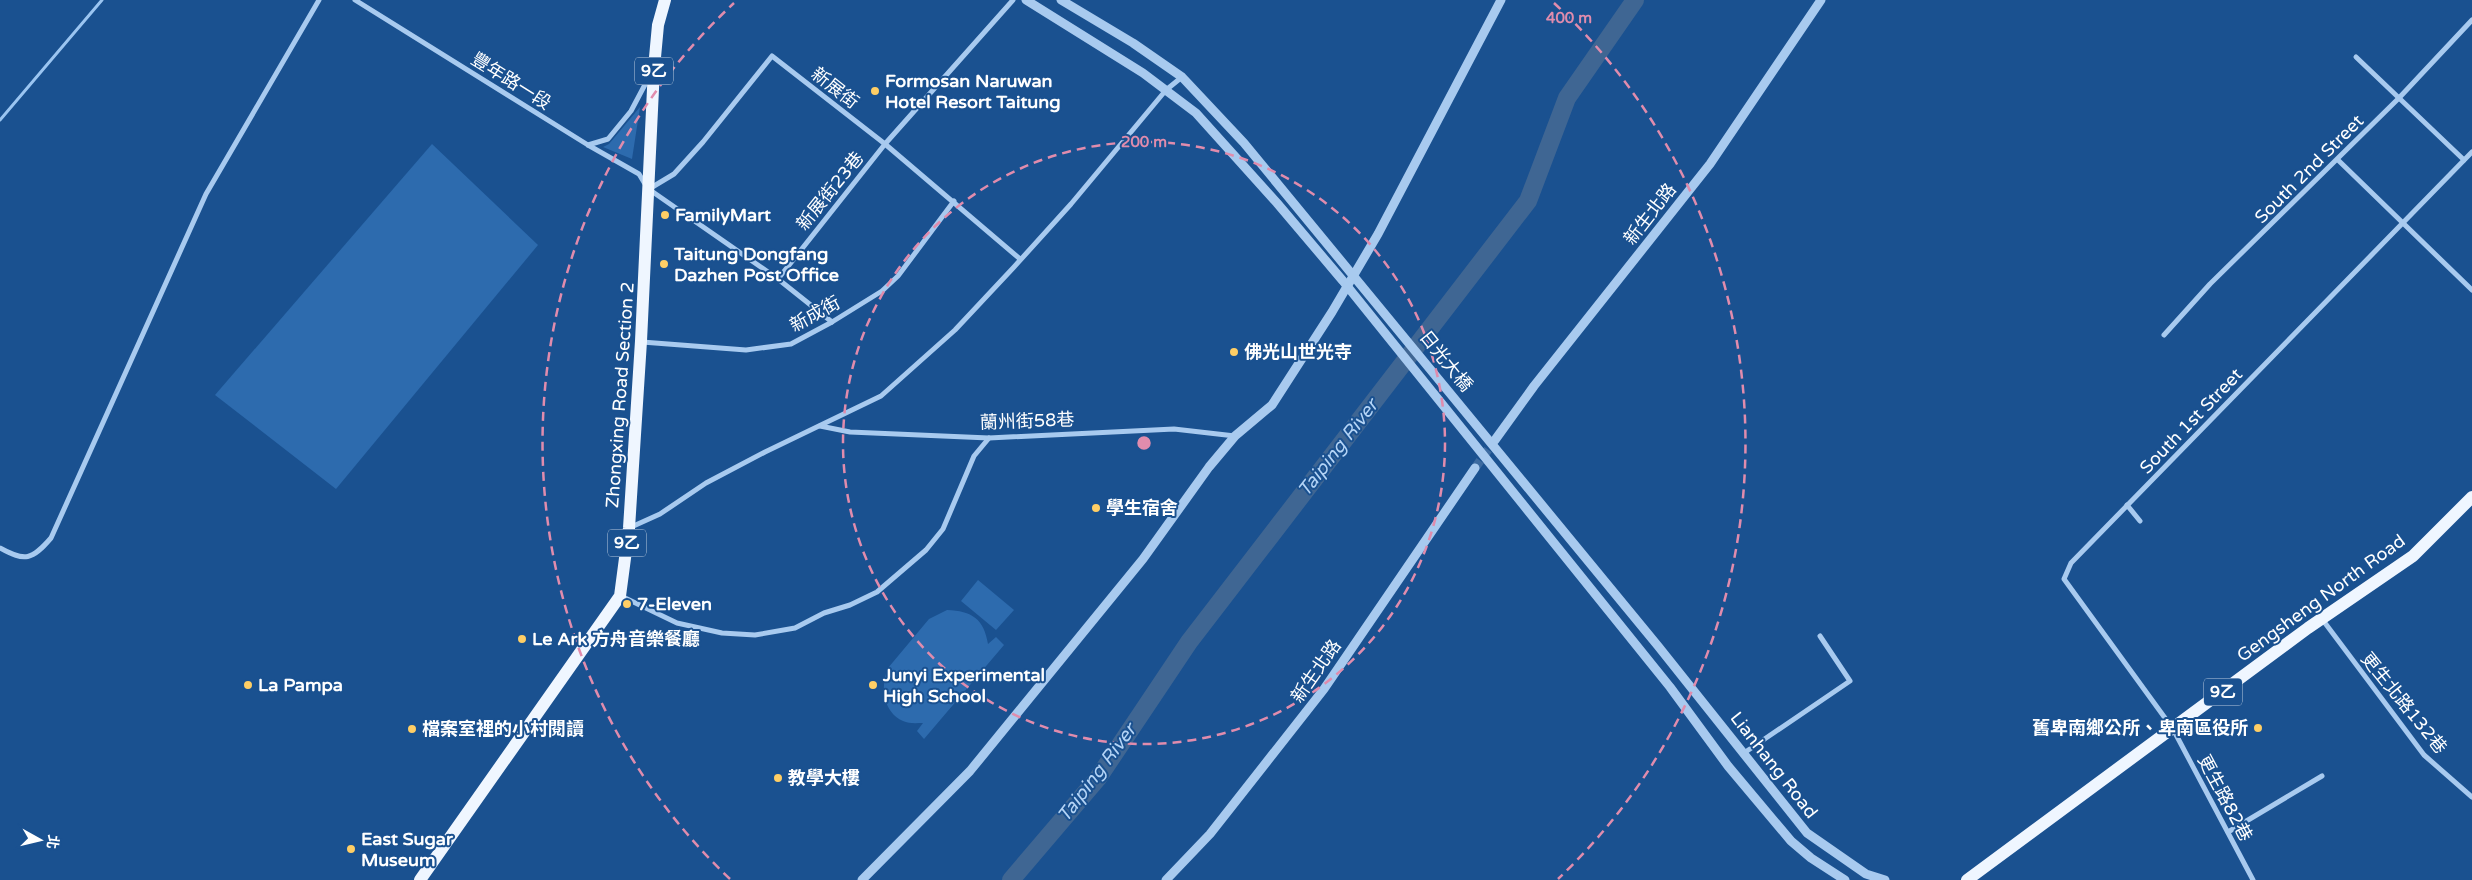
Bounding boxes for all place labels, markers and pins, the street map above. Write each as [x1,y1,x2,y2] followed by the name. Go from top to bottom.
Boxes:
[885,70,1061,113] place label: Formosan Naruwan Hotel Resort Taitung
[869,85,881,97] marker: Formosan Naruwan Hotel Resort Taitung
[675,204,771,226] place label: FamilyMart
[659,209,671,221] marker: FamilyMart
[673,243,839,286] place label: Taitung Dongfang Dazhen Post Office
[658,258,670,270] marker: Taitung Dongfang Dazhen Post Office
[1244,341,1352,363] place label: 佛光山世光寺
[1228,346,1240,358] marker: 佛光山世光寺
[1135,434,1153,452] centre of rings
[1106,497,1178,519] place label: 學生宿舍
[1090,502,1102,514] marker: 學生宿舍
[637,593,712,615] place label: 7-Eleven
[621,598,633,610] marker: 7-Eleven
[532,628,700,650] place label: Le Ark 方舟音樂餐廳
[516,633,528,645] marker: Le Ark 方舟音樂餐廳
[882,664,1045,707] place label: Junyi Experimental High School
[258,674,343,696] place label: La Pampa
[242,679,254,691] marker: La Pampa
[867,679,879,691] marker: Junyi Experimental High School
[2032,717,2248,739] place label: 舊卑南鄉公所、卑南區役所
[422,718,584,740] place label: 檔案室裡的小村閱讀
[2252,722,2264,734] marker: 舊卑南鄉公所、卑南區役所
[406,723,418,735] marker: 檔案室裡的小村閱讀
[788,767,860,789] place label: 教學大樓
[772,772,784,784] marker: 教學大樓
[361,828,454,871] place label: East Sugar Museum
[345,843,357,855] marker: East Sugar Museum

